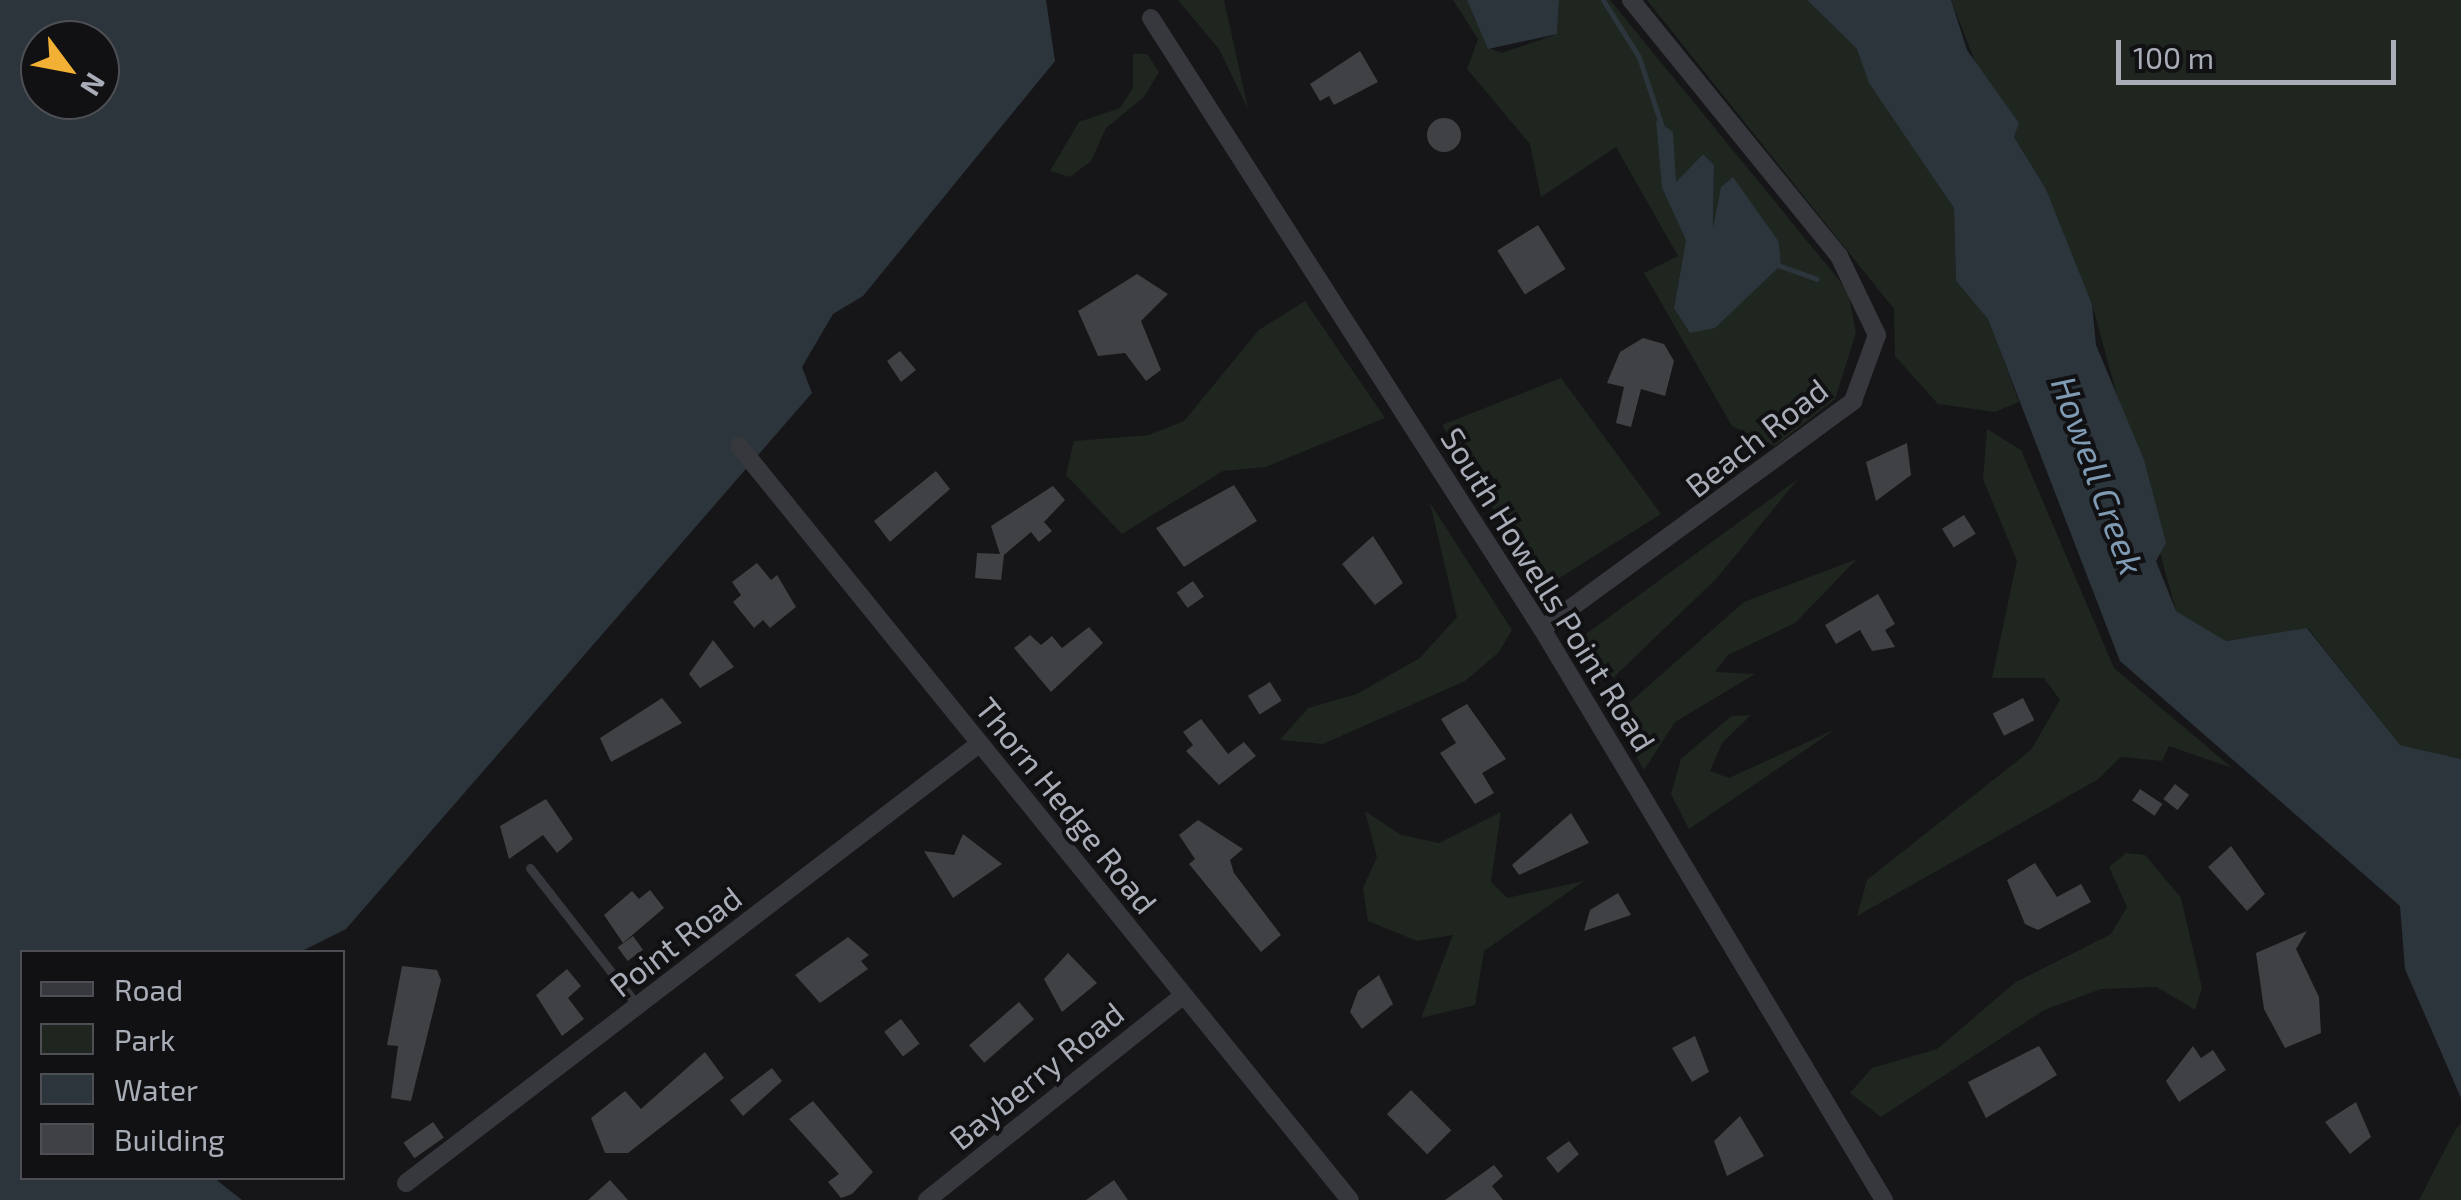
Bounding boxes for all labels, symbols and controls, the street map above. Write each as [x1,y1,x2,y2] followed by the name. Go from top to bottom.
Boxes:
[20,20,120,120] north arrow
[2121,20,2401,82] scale bar
[2133,39,2214,75] text: 100 m
[74,67,114,102] text: N
[1677,370,1835,504] street label: Beach Road
[2044,370,2154,580] water label: Howell Creek
[1434,420,1664,758] street label: South Howells Point Road
[968,689,1166,921] street label: Thorn Hedge Road
[602,878,748,1004] street label: Point Road
[20,950,345,1180] legend
[114,971,183,1007] text: Road
[941,993,1131,1157] street label: Bayberry Road
[114,1021,175,1057] text: Park
[114,1071,198,1107] text: Water
[114,1121,225,1157] text: Building

